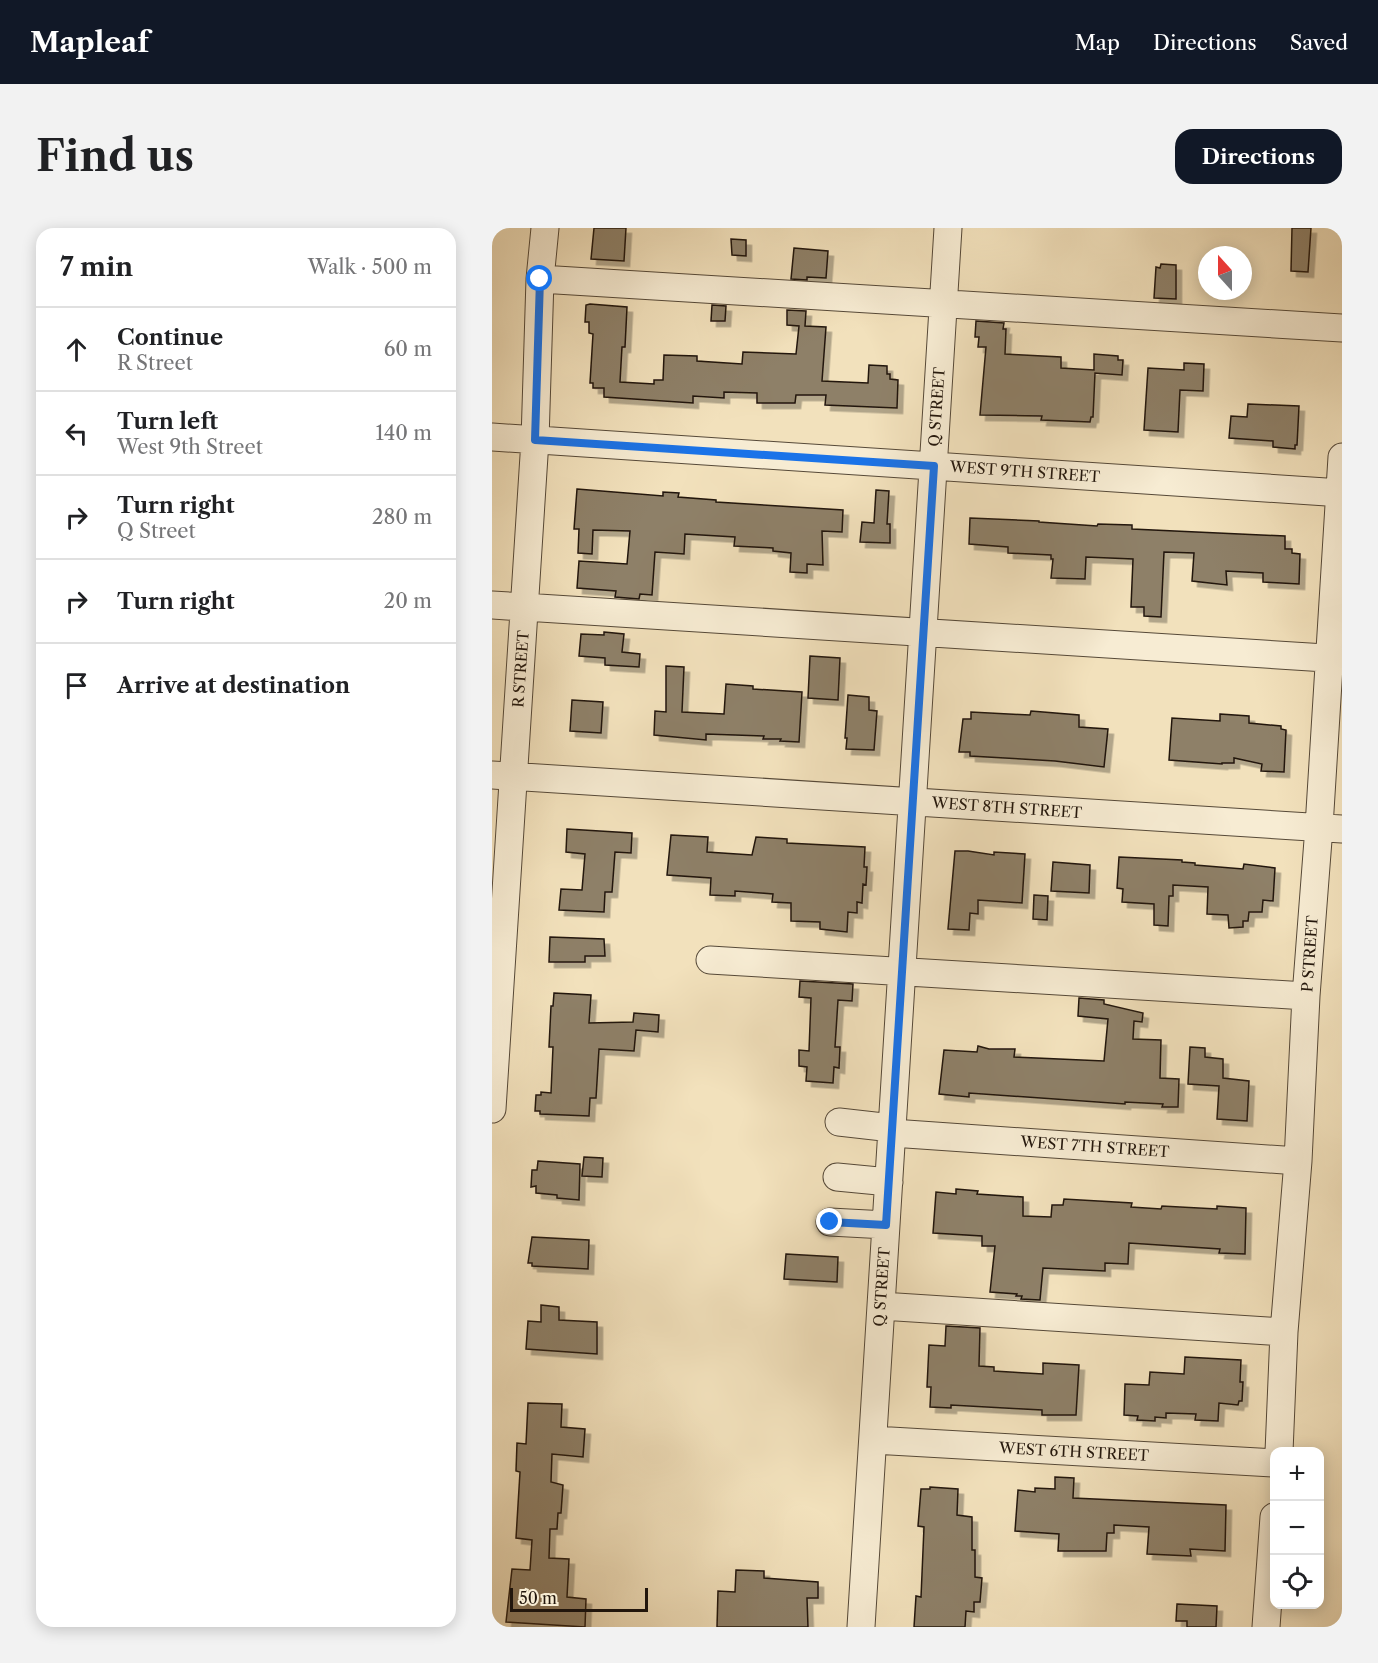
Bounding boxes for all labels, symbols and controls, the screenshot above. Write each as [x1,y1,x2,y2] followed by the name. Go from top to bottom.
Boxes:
[30,25,149,59] text: Mapleaf
[1075,30,1120,55] text: Map
[1153,30,1257,55] text: Directions
[1290,30,1348,55] text: Saved
[1175,129,1342,184] button: Directions
[36,130,194,182] text: Find us
[1198,246,1252,300] north arrow
[60,251,133,283] text: 7 min
[308,255,432,279] text: Walk · 500 m
[526,265,552,291] route start
[117,324,223,351] text: Continue
[60,333,93,366] icon: ahead
[384,337,432,361] text: 60 m
[117,351,193,375] text: R Street
[924,366,949,447] street label: Q STREET
[117,408,218,435] text: Turn left
[60,417,93,450] icon: left
[375,421,432,445] text: 140 m
[117,435,263,459] text: West 9th Street
[948,457,1102,486] street label: WEST 9TH STREET
[117,492,235,519] text: Turn right
[60,501,93,534] icon: right
[372,505,432,529] text: 280 m
[117,519,196,543] text: Q Street
[60,585,93,618] icon: right
[117,588,235,615] text: Turn right
[384,589,432,613] text: 20 m
[508,629,533,708] street label: R STREET
[60,669,93,702] icon: arrive
[117,672,350,699] text: Arrive at destination
[930,793,1084,822] street label: WEST 8TH STREET
[1297,914,1322,993] street label: P STREET
[1019,1132,1171,1161] street label: WEST 7TH STREET
[816,1208,842,1234] route end
[869,1246,894,1327] street label: Q STREET
[998,1438,1150,1465] street label: WEST 6TH STREET
[1270,1447,1324,1609] map controls
[1270,1447,1324,1501] button: +
[1270,1501,1324,1555] button: −
[1270,1555,1324,1609] button: locate
[510,1585,648,1612] scale bar
[519,1588,557,1608] text: 50 m

